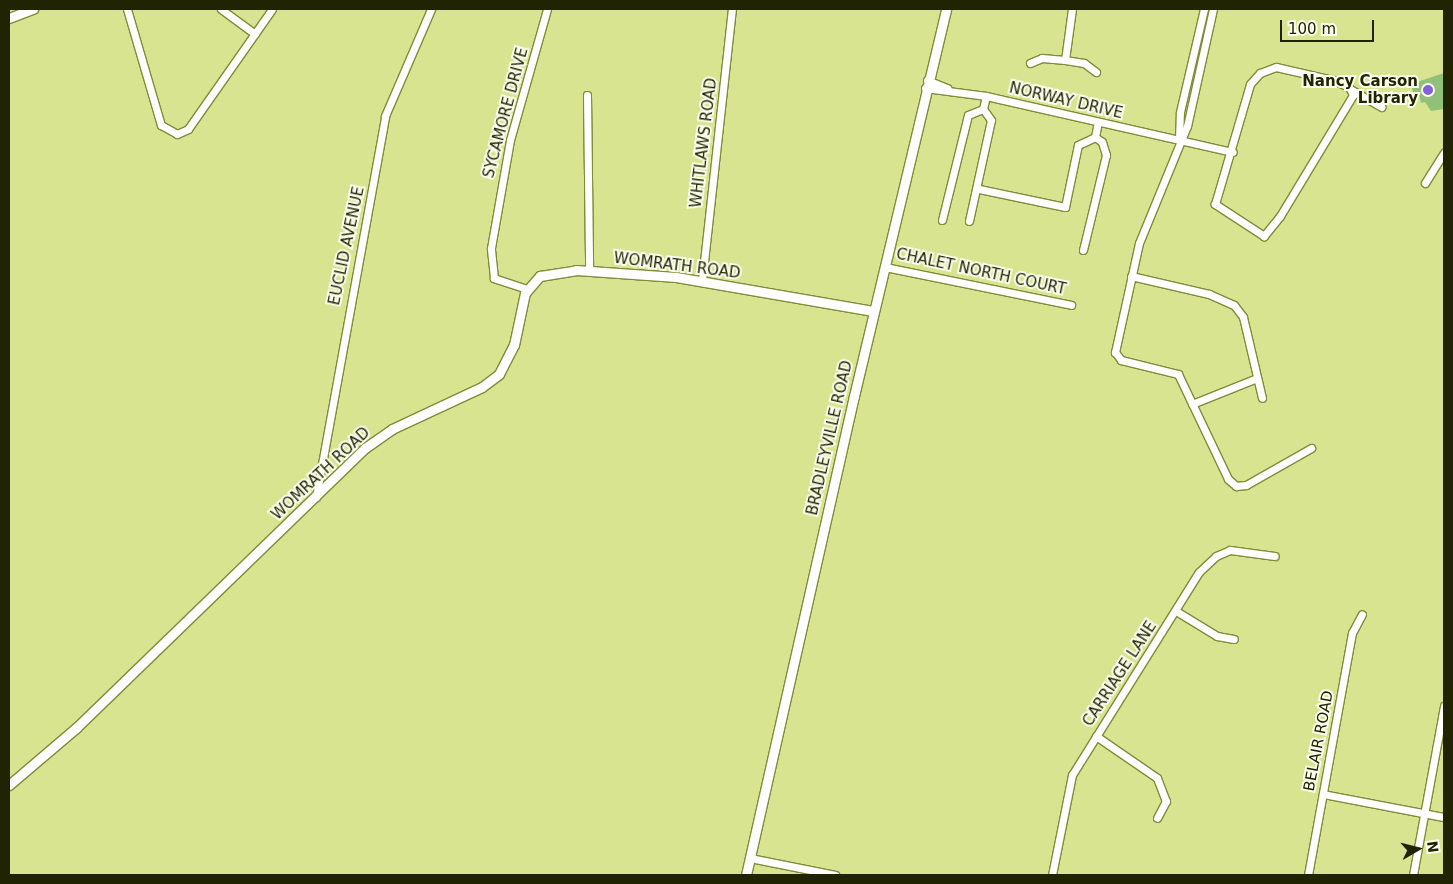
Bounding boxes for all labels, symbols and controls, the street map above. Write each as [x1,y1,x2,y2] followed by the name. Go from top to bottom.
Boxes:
[1283,10,1377,42] scale bar
[1288,20,1336,38] text: 100 m
[480,46,532,180] street label: SYCAMORE DRIVE
[1302,72,1418,107] place label: Nancy Carson Library
[687,77,721,209] street label: WHITLAWS ROAD
[1007,79,1125,123] street label: NORWAY DRIVE
[1422,84,1434,96] marker: Nancy Carson Library
[326,185,368,307] street label: EUCLID AVENUE
[894,245,1068,299] street label: CHALET NORTH COURT
[613,249,741,283] street label: WOMRATH ROAD
[803,359,857,517] street label: BRADLEYVILLE ROAD
[268,424,374,524] street label: WOMRATH ROAD
[1079,618,1161,730] street label: CARRIAGE LANE
[1300,689,1338,793] street label: BELAIR ROAD
[1393,824,1443,874] north arrow
[1424,840,1442,854] text: N

